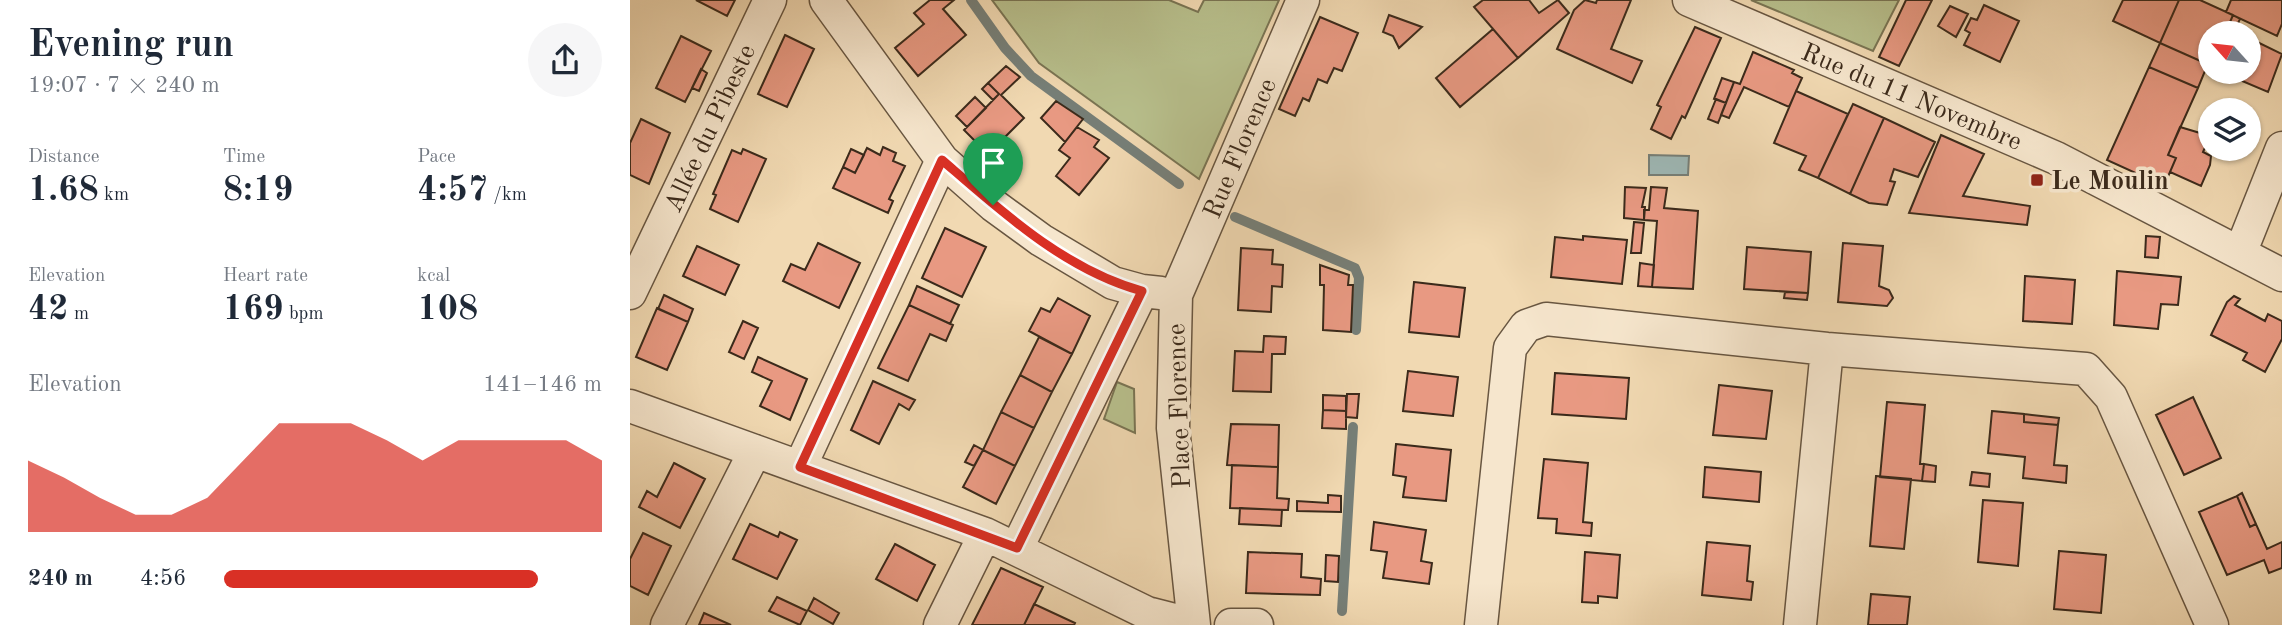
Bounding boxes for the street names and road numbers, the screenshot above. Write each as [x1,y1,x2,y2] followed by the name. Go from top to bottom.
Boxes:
[1797,40,2025,156] street label: Rue du 11 Novembre
[661,41,761,217] street label: Allée du Pibeste
[1200,75,1282,223] street label: Rue Florence
[1164,323,1196,489] street label: Place Florence

